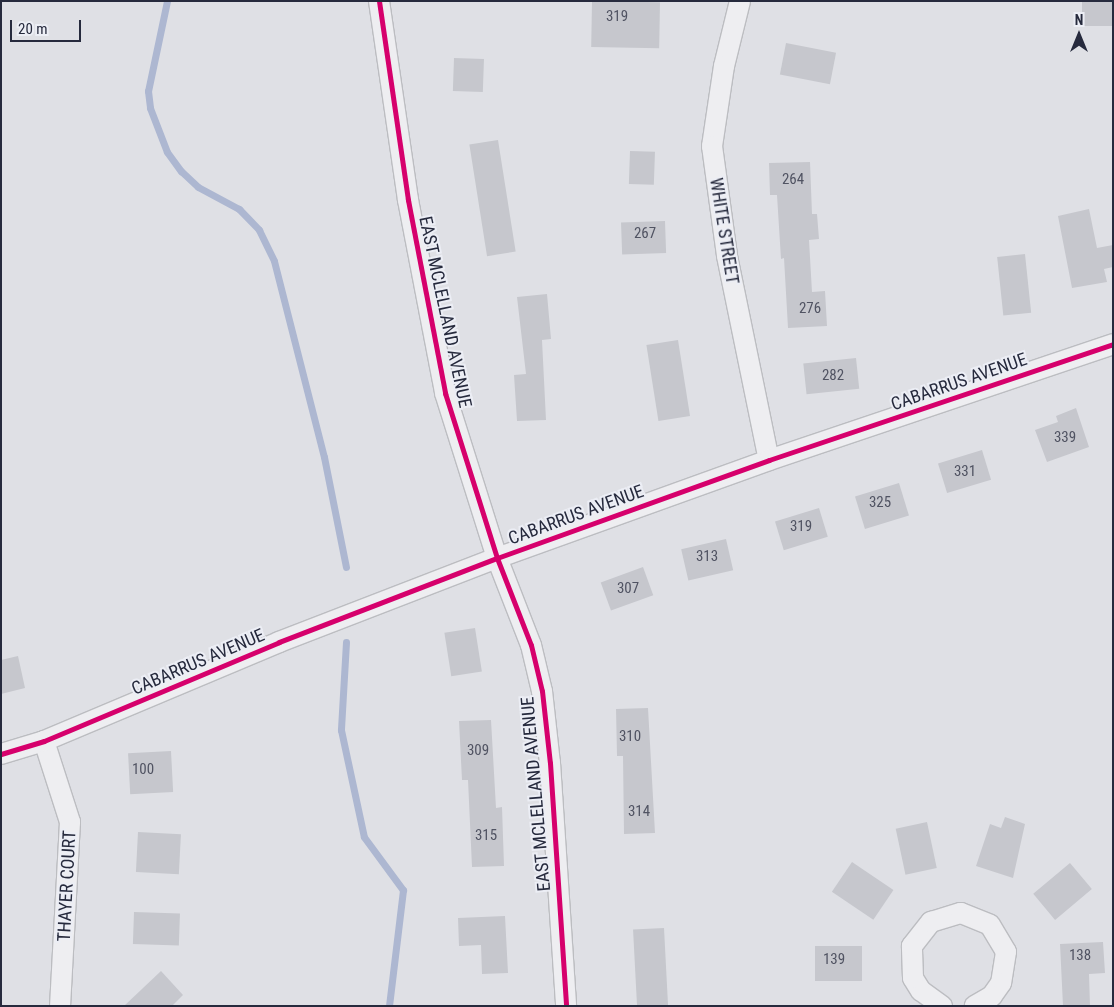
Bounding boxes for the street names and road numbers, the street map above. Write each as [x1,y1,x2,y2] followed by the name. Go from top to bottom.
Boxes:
[705,176,743,286] street label: WHITE STREET
[414,214,476,410] street label: EAST MCLELLAND AVENUE
[888,349,1030,415] street label: CABARRUS AVENUE
[505,481,647,549] street label: CABARRUS AVENUE
[128,624,268,700] street label: CABARRUS AVENUE
[517,696,555,892] street label: EAST MCLELLAND AVENUE
[53,830,81,942] street label: THAYER COURT

